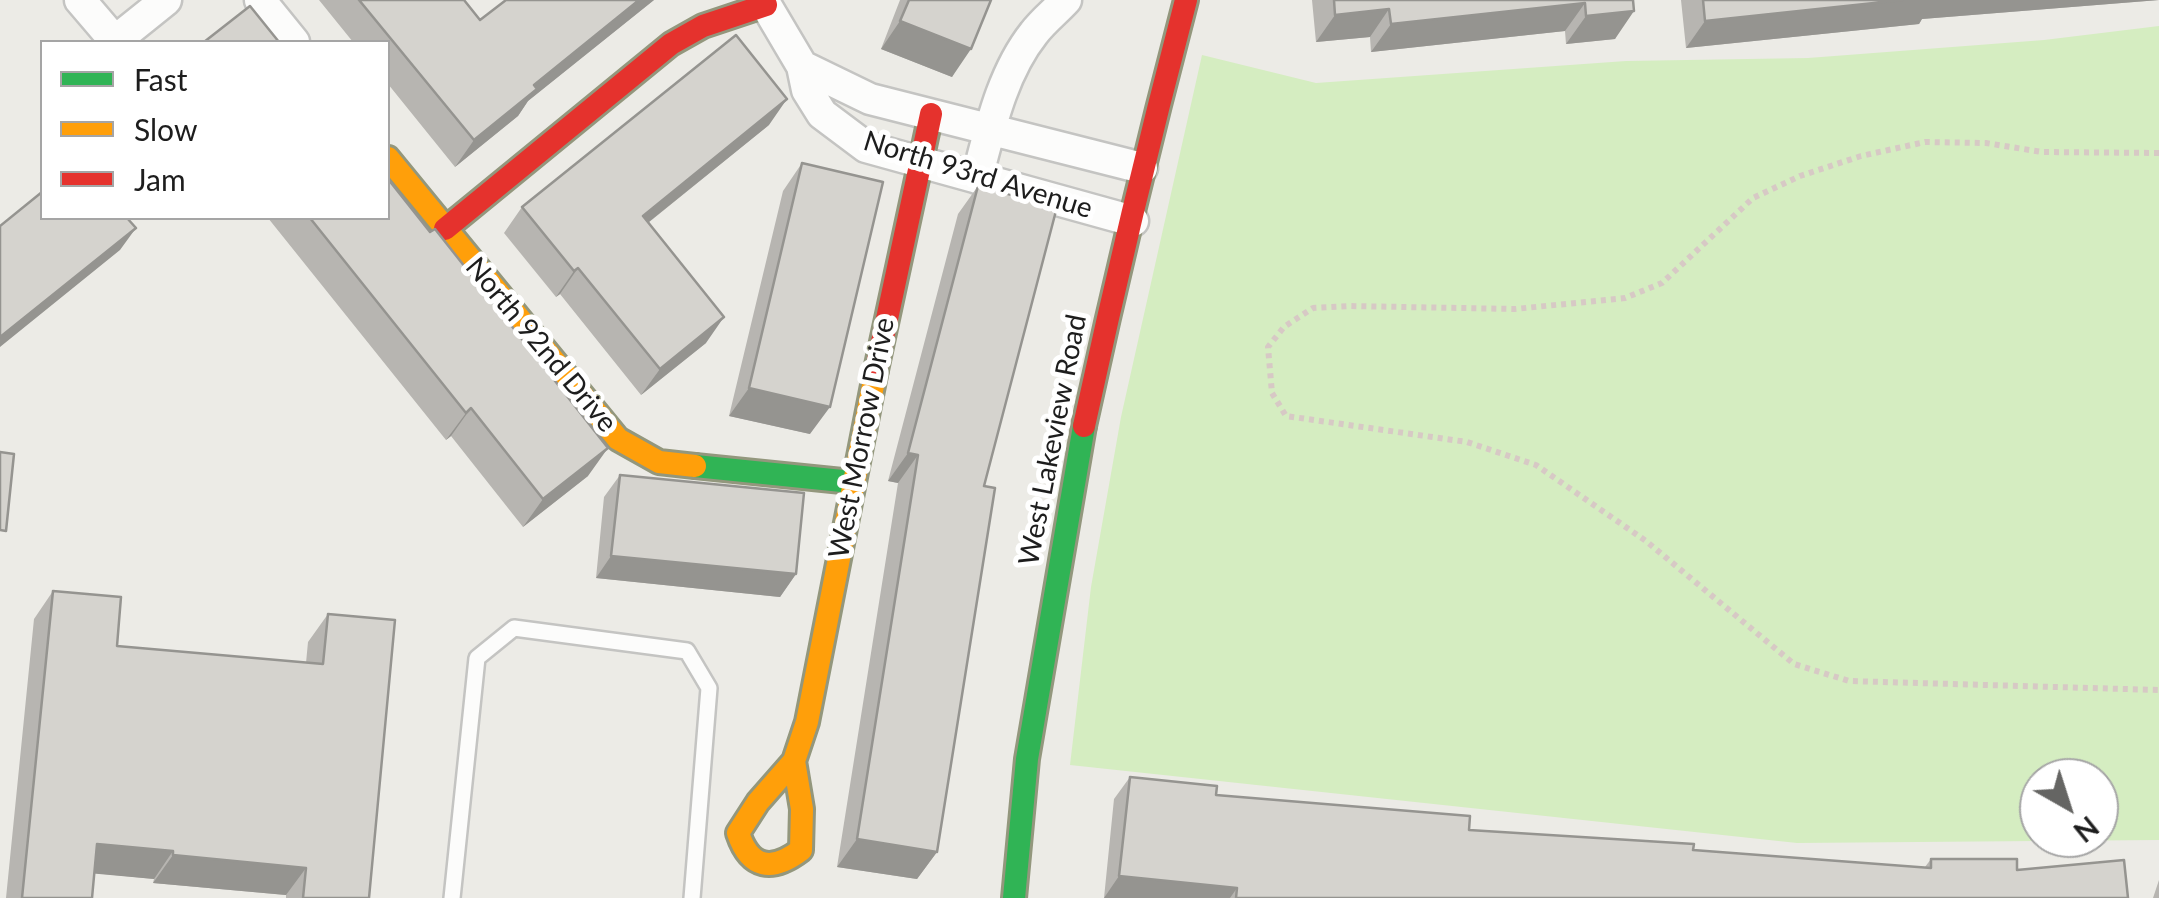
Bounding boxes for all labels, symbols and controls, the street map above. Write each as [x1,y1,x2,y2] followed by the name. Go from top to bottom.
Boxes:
[40,40,390,220] legend
[134,61,188,97] text: Fast
[134,111,197,147] text: Slow
[860,124,1096,226] street label: North 93rd Avenue
[134,161,186,197] text: Jam
[458,251,624,439] street label: North 92nd Drive
[1012,312,1094,568] street label: West Lakeview Road
[822,315,902,561] street label: West Morrow Drive
[2019,758,2119,858] north arrow
[2068,810,2106,850] text: N

